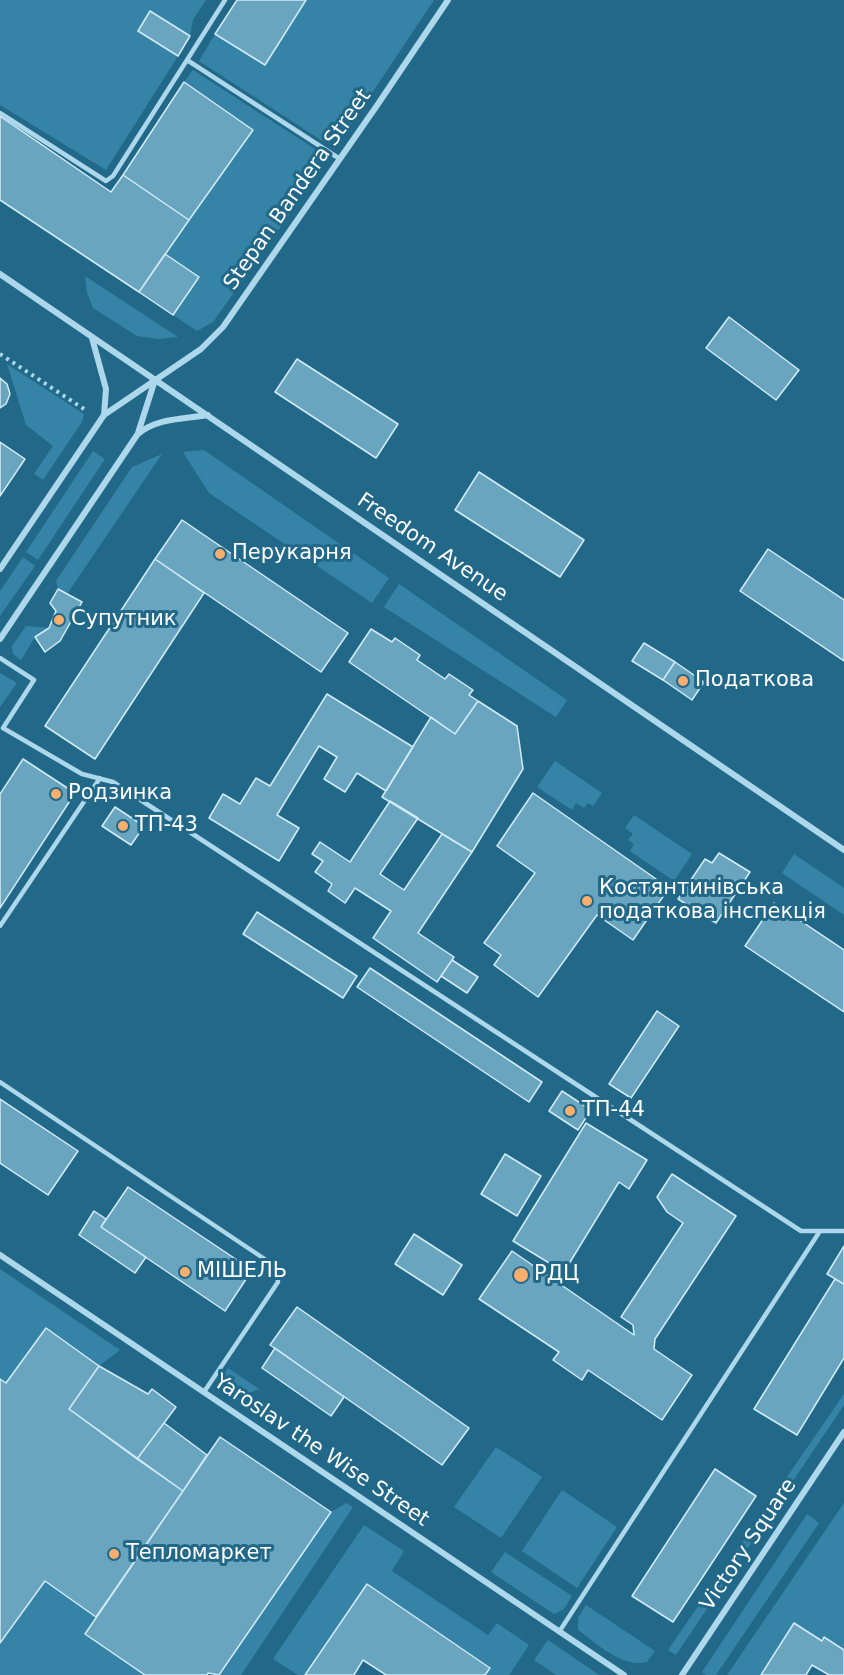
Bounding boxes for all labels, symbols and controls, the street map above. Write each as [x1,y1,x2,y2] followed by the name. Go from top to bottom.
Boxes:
[219,85,377,295] street label: Stepan Bandera Street
[352,488,512,608] street label: Freedom Avenue
[232,541,352,567] place label: Перукарня
[213,547,227,561] marker: Перукарня
[71,607,177,633] place label: Супутник
[52,613,66,627] marker: Супутник
[695,668,814,694] place label: Податкова
[676,674,690,688] marker: Податкова
[68,781,172,807] place label: Родзинка
[49,787,63,801] marker: Родзинка
[135,813,198,839] place label: ТП-43
[116,819,130,833] marker: ТП-43
[599,876,826,926] place label: Костянтинівська податкова інспекція
[580,894,594,908] marker: Костянтинівська податкова інспекція
[582,1098,645,1124] place label: ТП-44
[563,1104,577,1118] marker: ТП-44
[197,1259,287,1285] place label: МІШЕЛЬ
[534,1262,579,1288] place label: РДЦ
[178,1265,192,1279] marker: МІШЕЛЬ
[512,1266,530,1284] marker: РДЦ
[209,1369,433,1533] street label: Yaroslav the Wise Street
[695,1474,803,1616] street label: Victory Square
[126,1541,272,1567] place label: Тепломаркет
[107,1547,121,1561] marker: Тепломаркет

